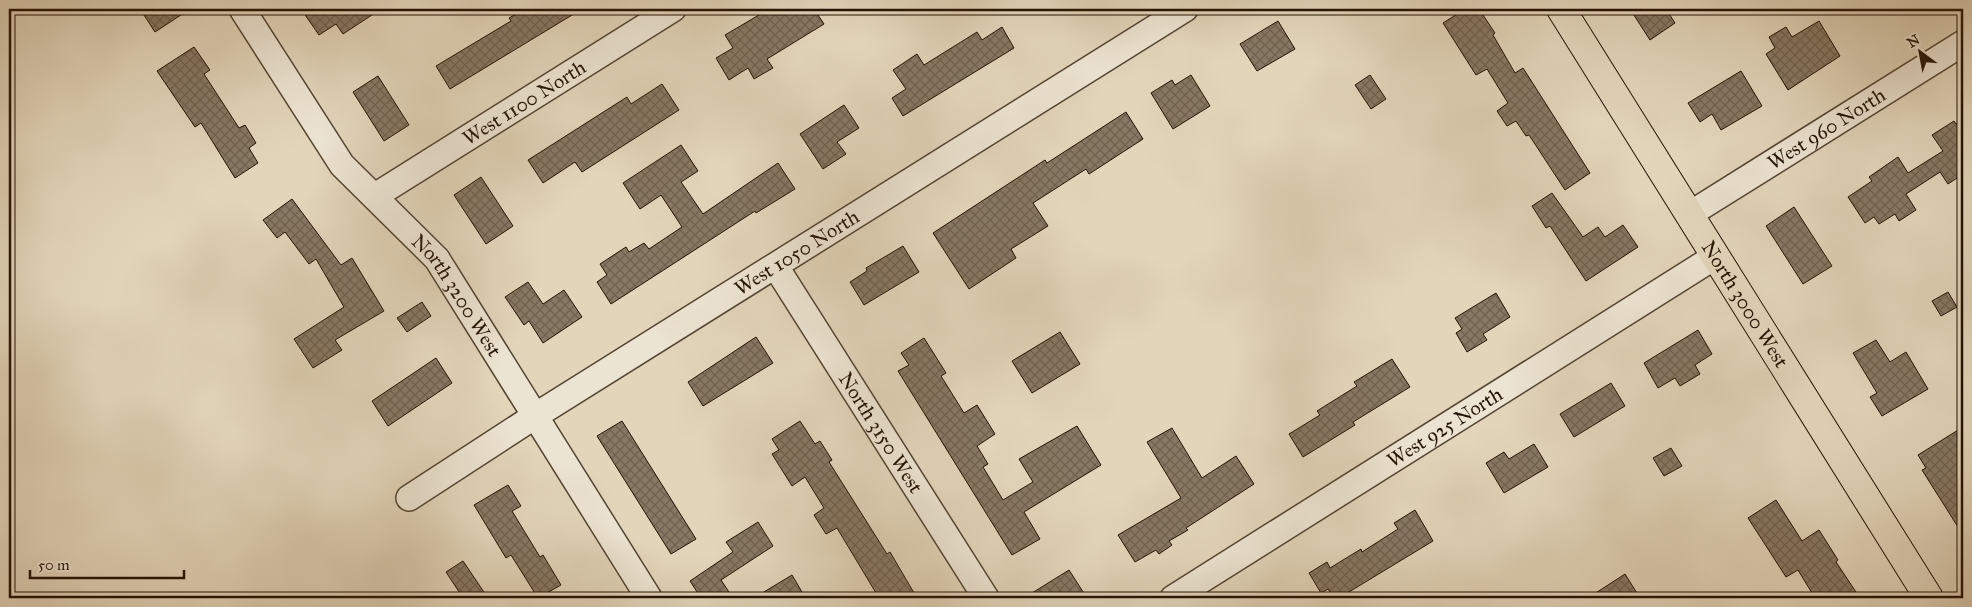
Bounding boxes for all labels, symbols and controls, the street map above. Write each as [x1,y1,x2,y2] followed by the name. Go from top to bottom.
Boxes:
[1894,28,1944,78] north arrow
[1904,31,1923,52] text: N
[458,55,590,150] street label: West 1100 North
[1763,83,1890,174] street label: West 960 North
[730,204,863,300] street label: West 1050 North
[407,229,507,361] street label: North 3200 West
[1697,236,1794,372] street label: North 3000 West
[834,367,928,498] street label: North 3150 West
[1382,382,1507,472] street label: West 925 North
[30,547,184,579] scale bar
[38,556,70,574] text: 50 m

